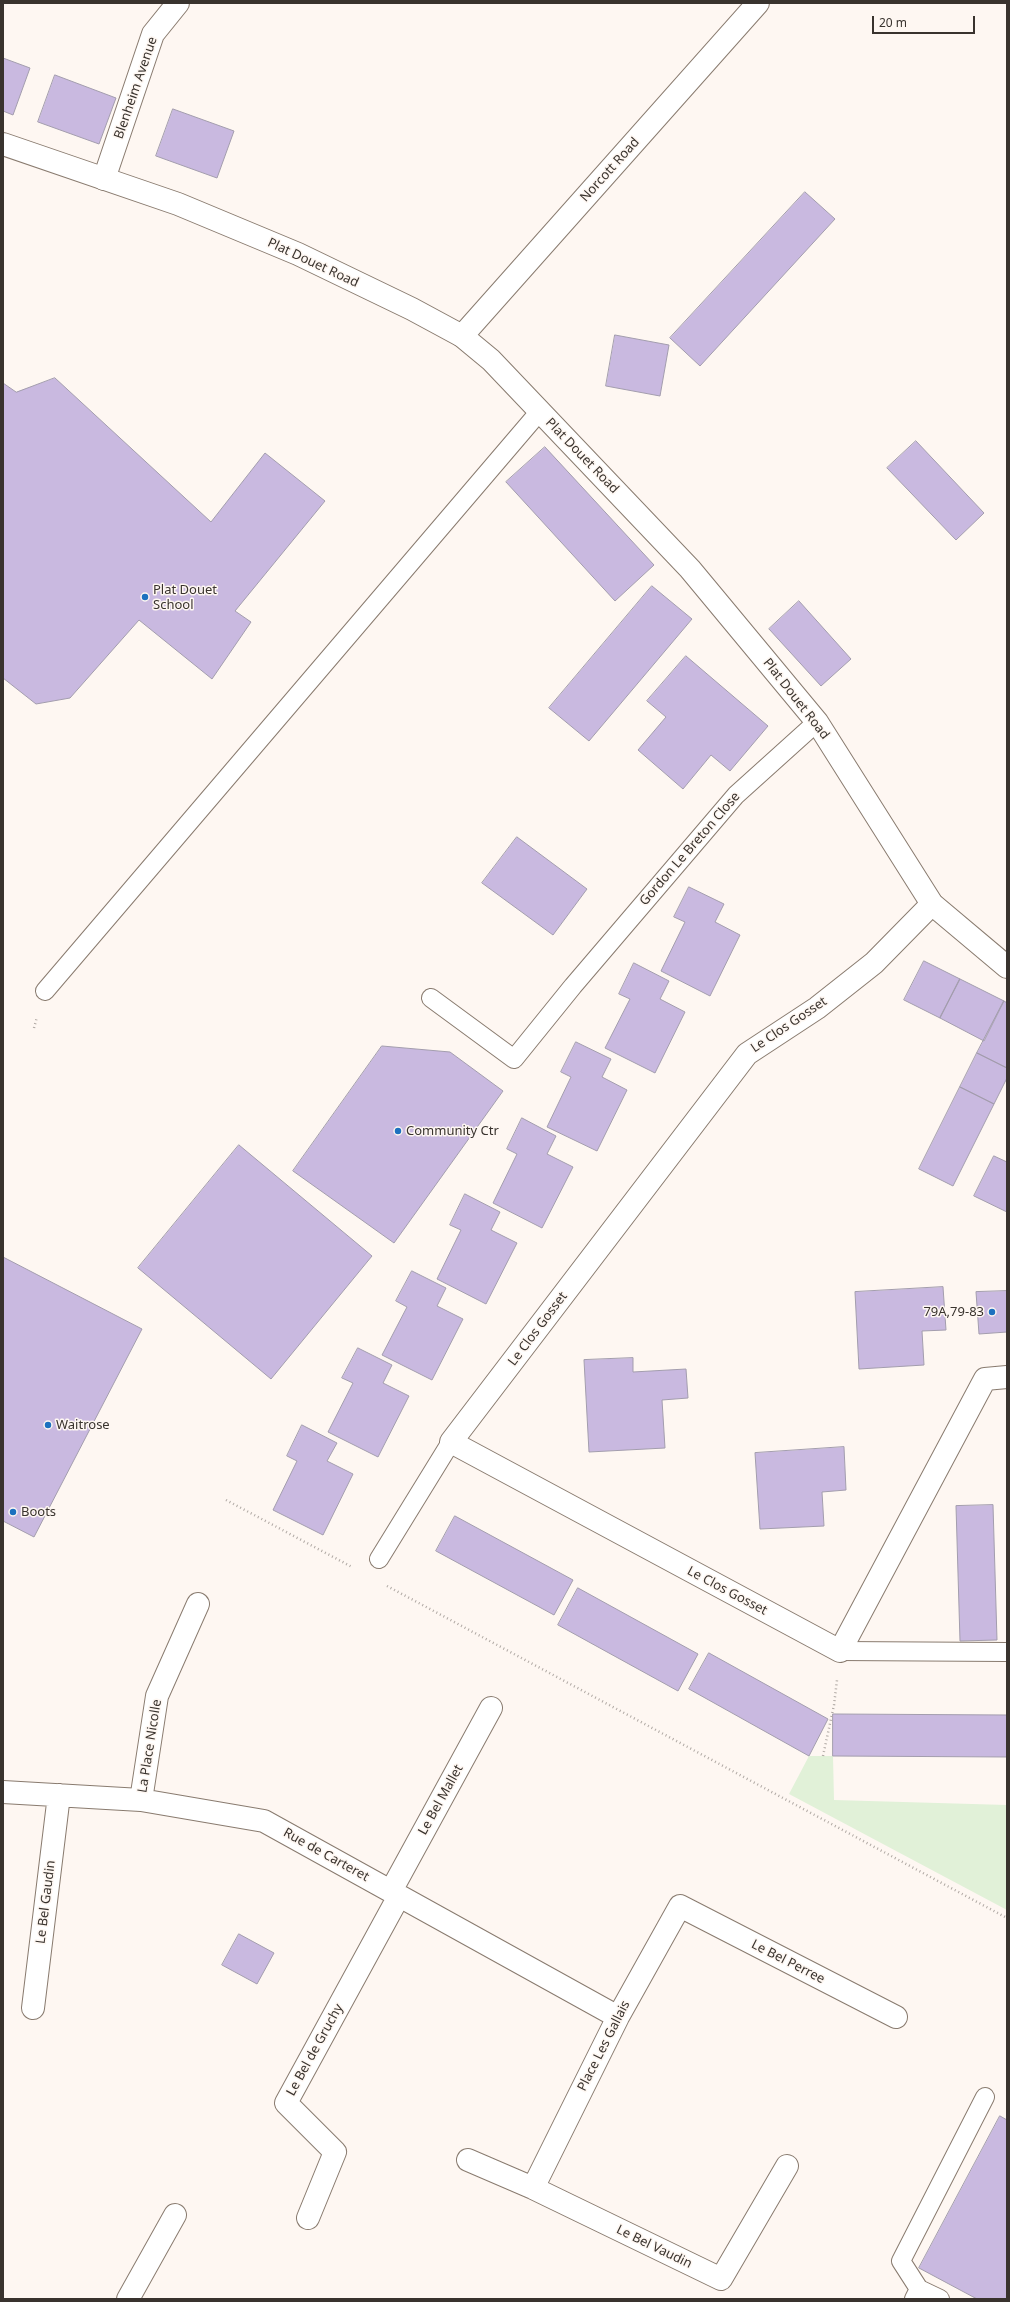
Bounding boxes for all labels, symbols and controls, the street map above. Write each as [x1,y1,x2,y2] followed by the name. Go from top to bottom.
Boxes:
[874,8,977,34] scale bar
[879,14,907,31] text: 20 m
[111,35,161,141] street label: Blenheim Avenue
[577,135,643,205] street label: Norcott Road
[265,235,361,291] street label: Plat Douet Road
[542,415,622,497] street label: Plat Douet Road
[153,582,217,613] place label: Plat Douet School
[140,592,150,602] marker: Plat Douet School
[759,655,833,743] street label: Plat Douet Road
[637,789,743,909] street label: Gordon Le Breton Close
[748,994,830,1056] street label: Le Clos Gosset
[406,1123,499,1139] place label: Community Ctr
[393,1126,403,1136] marker: Community Ctr
[505,1289,571,1369] street label: Le Clos Gosset
[923,1304,984,1320] place label: 79A,79-83
[987,1307,997,1317] marker: 79A,79-83
[56,1417,110,1433] place label: Waitrose
[43,1420,53,1430] marker: Waitrose
[21,1504,56,1520] place label: Boots
[8,1507,18,1517] marker: Boots
[684,1563,770,1619] street label: Le Clos Gosset
[135,1698,165,1794] street label: La Place Nicolle
[415,1762,467,1838] street label: Le Bel Mallet
[280,1825,372,1885] street label: Rue de Carteret
[33,1859,59,1945] street label: Le Bel Gaudin
[749,1937,827,1987] street label: Le Bel Perree
[574,1998,634,2094] street label: Place Les Gallais
[283,2001,347,2099] street label: Le Bel de Gruchy
[614,2222,694,2272] street label: Le Bel Vaudin

